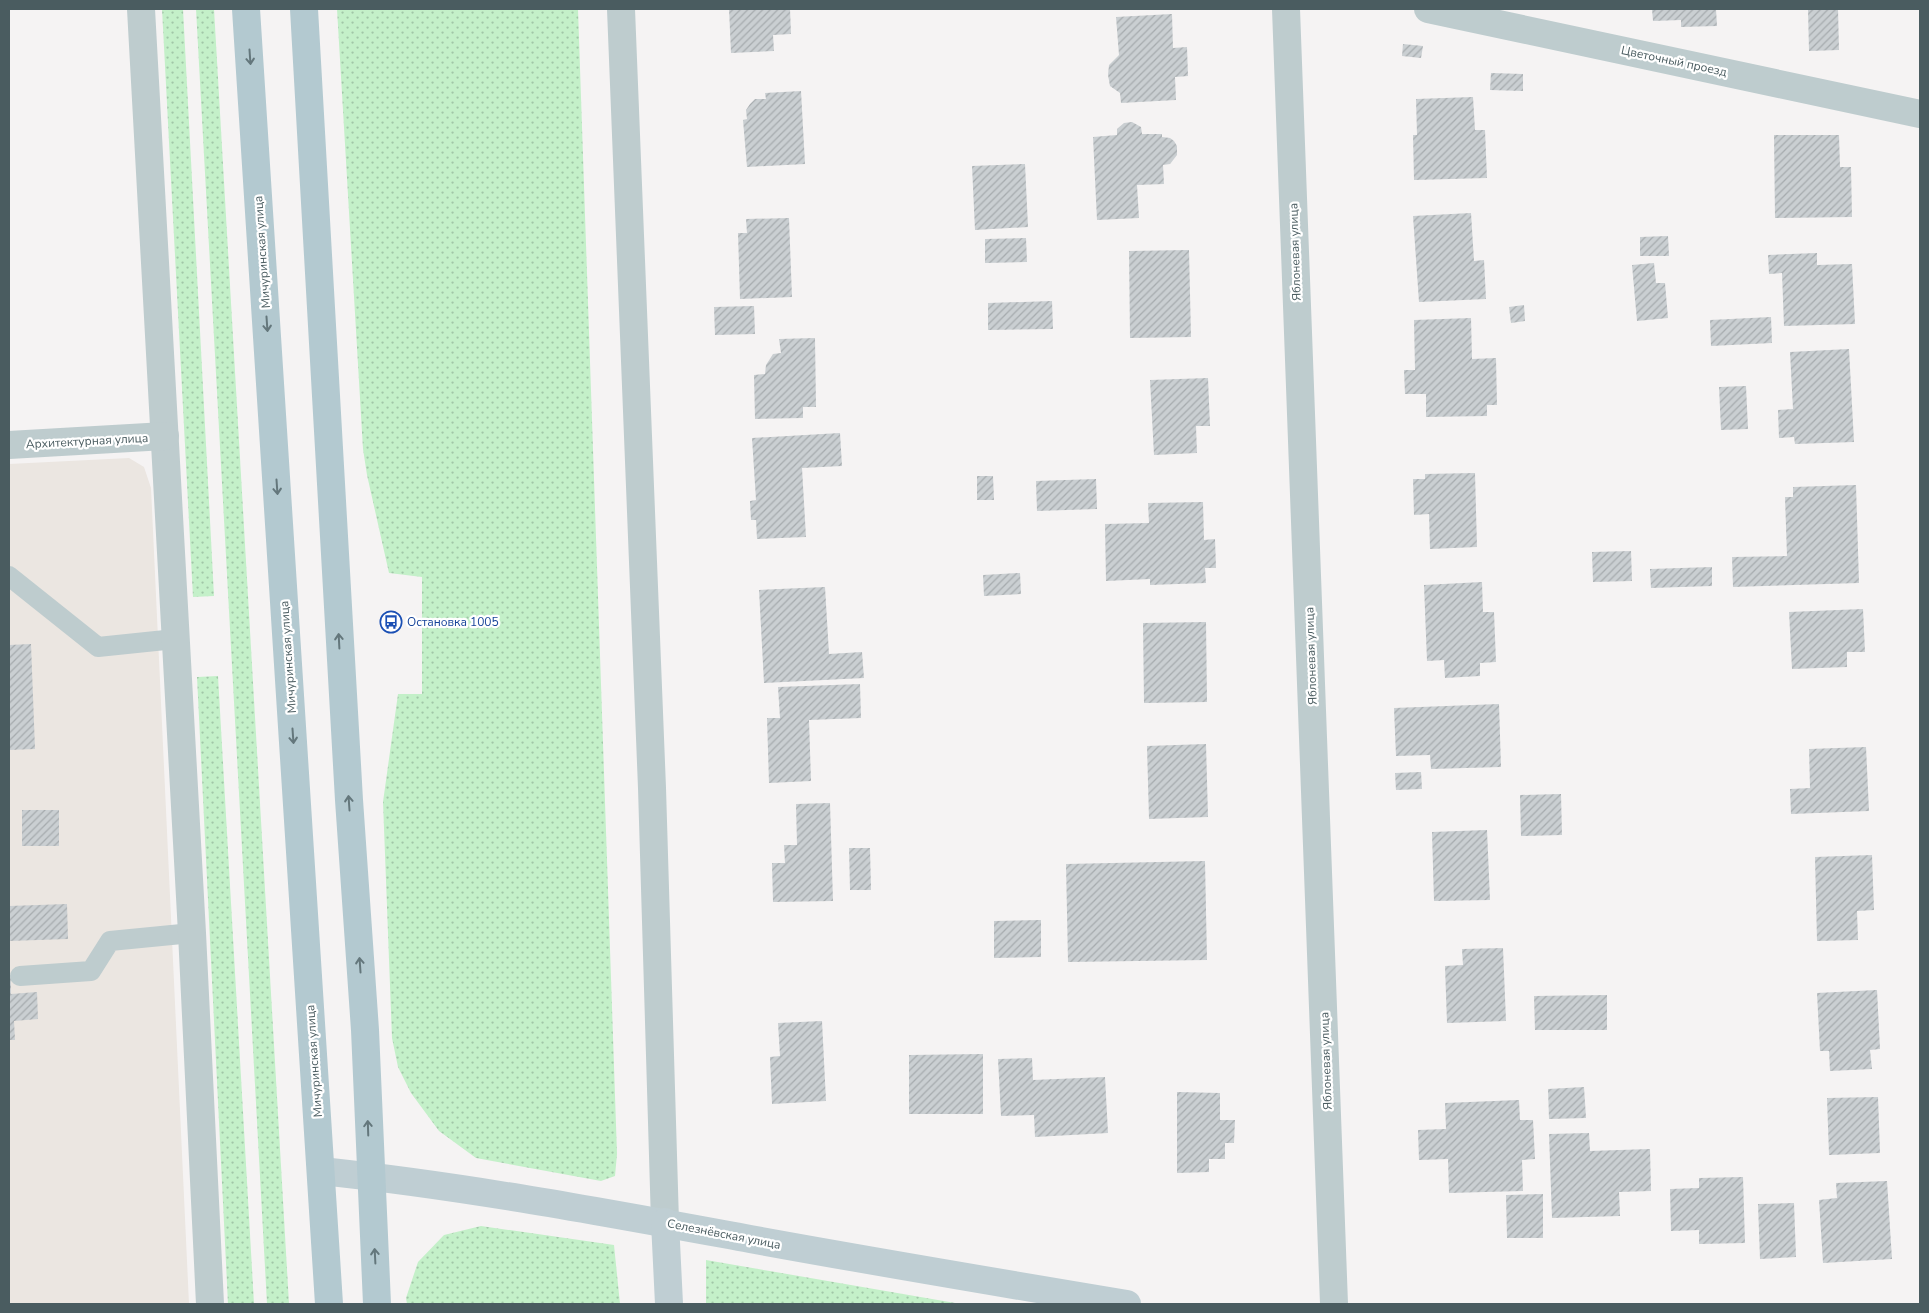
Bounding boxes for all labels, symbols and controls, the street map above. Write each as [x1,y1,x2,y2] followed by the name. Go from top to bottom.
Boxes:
[1620,42,1728,80] street label: Цветочный проезд
[245,49,254,65] one-way arrow
[250,195,274,309] street label: Мичуринская улица
[1285,203,1305,301] street label: Яблоневая улица
[262,316,271,332] one-way arrow
[25,430,149,452] street label: Архитектурная улица
[272,478,281,494] one-way arrow
[276,600,300,714] street label: Мичуринская улица
[1301,607,1321,705] street label: Яблоневая улица
[379,610,403,634] bus stop icon: Остановка 1005
[407,614,499,630] place label: Остановка 1005
[335,633,344,649] one-way arrow
[288,728,297,744] one-way arrow
[345,796,354,812] one-way arrow
[356,958,365,974] one-way arrow
[302,1004,326,1118] street label: Мичуринская улица
[1316,1012,1336,1110] street label: Яблоневая улица
[364,1120,373,1136] one-way arrow
[666,1215,782,1253] street label: Селезнёвская улица
[370,1248,379,1264] one-way arrow

